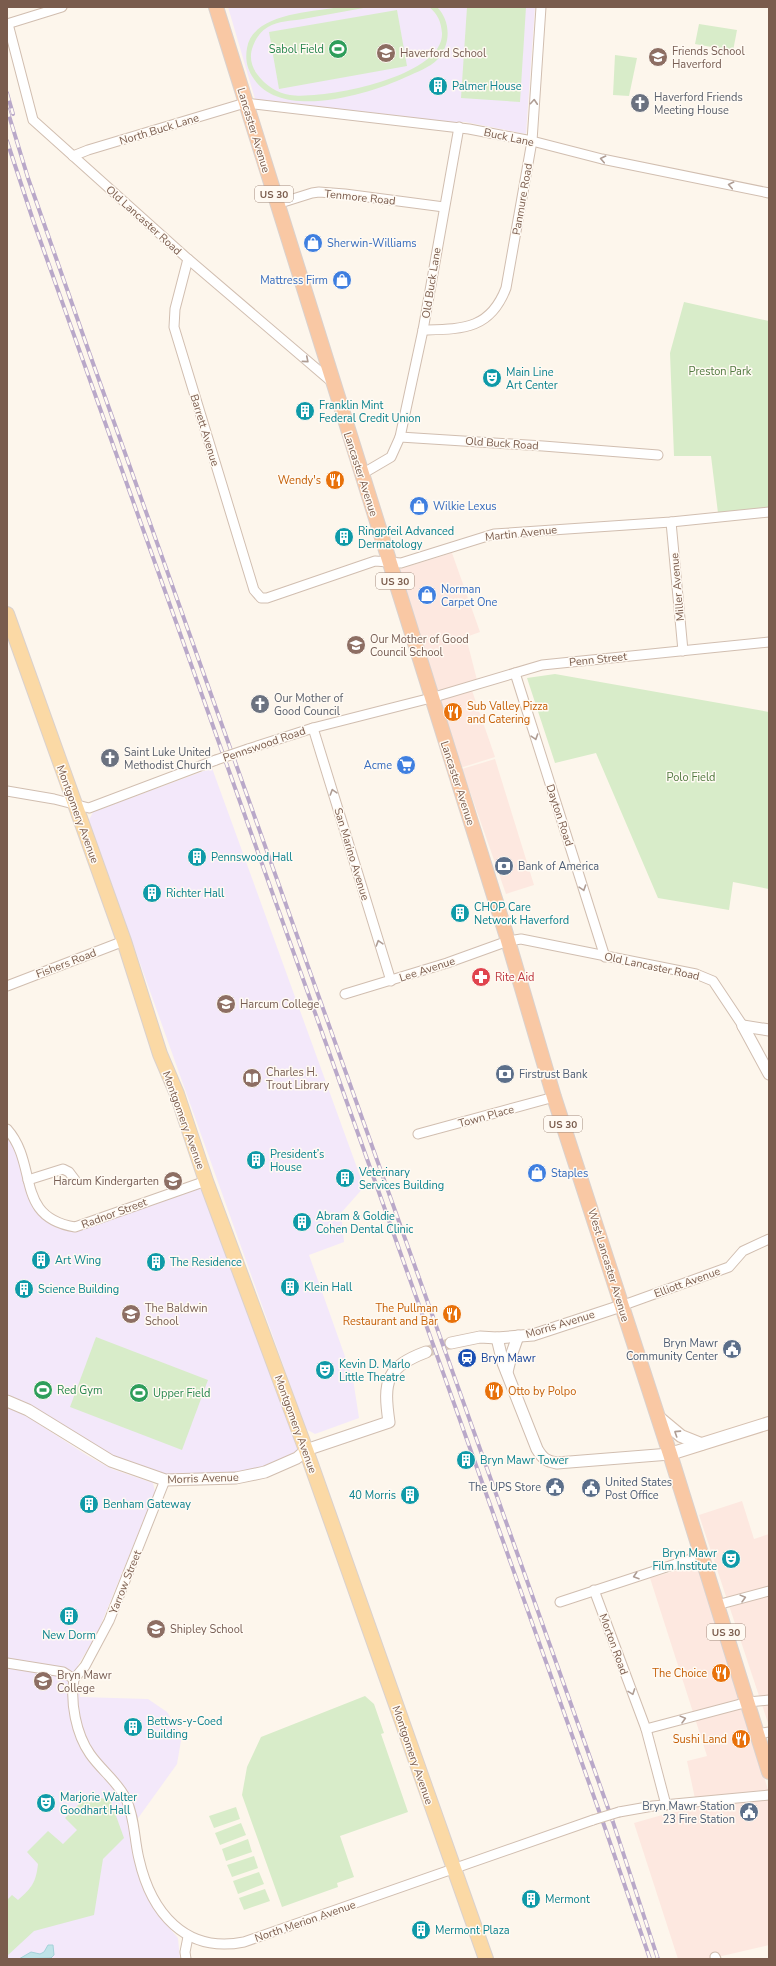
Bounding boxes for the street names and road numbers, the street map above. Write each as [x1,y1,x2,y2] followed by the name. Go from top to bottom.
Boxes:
[233,86,274,175] street label: Lancaster Avenue
[118,110,201,149] street label: North Buck Lane
[482,125,536,150] street label: Buck Lane
[509,162,536,236] street label: Panmure Road
[103,182,185,258] street label: Old Lancaster Road
[255,186,293,202] road number: US 30
[324,186,396,209] street label: Tenmore Road
[418,246,445,320] street label: Old Buck Lane
[186,392,223,468] street label: Barrett Avenue
[340,430,381,518] street label: Lancaster Avenue
[465,433,539,454] street label: Old Buck Road
[484,522,558,545] street label: Martin Avenue
[667,552,688,622] street label: Miller Avenue
[376,573,414,589] road number: US 30
[568,649,628,670] street label: Penn Street
[221,723,307,766] street label: Pennswood Road
[437,739,478,827] street label: Lancaster Avenue
[53,763,102,866] street label: Montgomery Avenue
[542,782,577,848] street label: Dayton Road
[330,806,373,902] street label: San Marino Avenue
[34,945,99,982] street label: Fishers Road
[603,949,701,984] street label: Old Lancaster Road
[397,953,457,986] street label: Lee Avenue
[159,1069,208,1172] street label: Montgomery Avenue
[457,1102,516,1131] street label: Town Place
[544,1116,582,1132] road number: US 30
[79,1195,149,1232] street label: Radnor Street
[584,1207,633,1324] street label: West Lancaster Avenue
[652,1264,722,1301] street label: Elliott Avenue
[524,1307,597,1342] street label: Morris Avenue
[271,1373,320,1476] street label: Montgomery Avenue
[167,1470,239,1487] street label: Morris Avenue
[105,1548,145,1617] street label: Yarrow Street
[595,1611,632,1677] street label: Morton Road
[707,1624,745,1640] road number: US 30
[389,1704,437,1807] street label: Montgomery Avenue
[253,1897,358,1946] street label: North Merion Avenue

